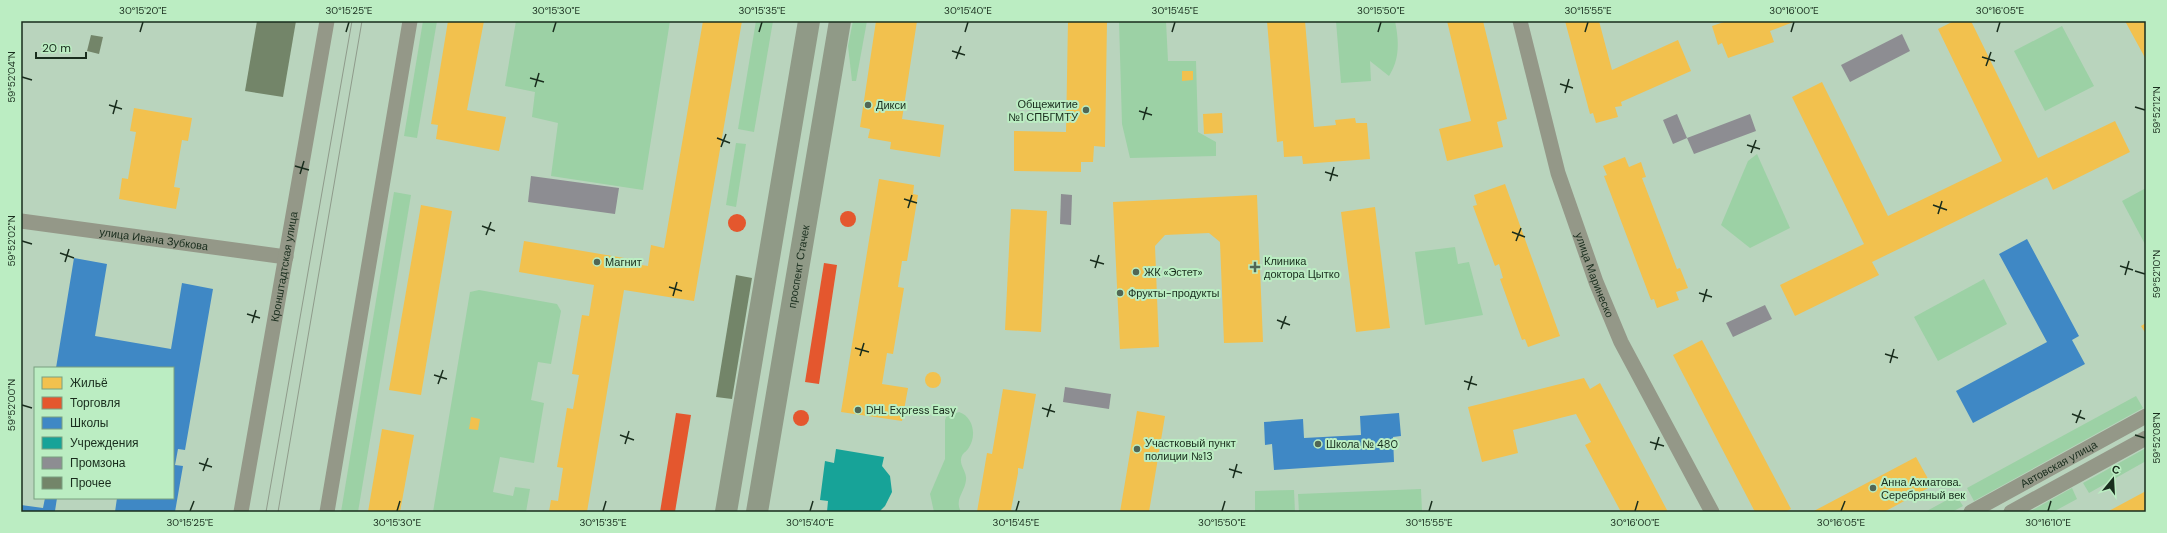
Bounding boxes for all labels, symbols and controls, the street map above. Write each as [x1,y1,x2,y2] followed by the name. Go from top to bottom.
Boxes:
[119,4,167,17] text: 30°15'20"E
[325,4,373,17] text: 30°15'25"E
[532,4,580,17] text: 30°15'30"E
[738,4,786,17] text: 30°15'35"E
[944,4,992,17] text: 30°15'40"E
[1152,4,1199,17] text: 30°15'45"E
[1357,4,1405,17] text: 30°15'50"E
[1564,4,1612,17] text: 30°15'55"E
[1769,4,1819,17] text: 30°16'00"E
[1976,4,2025,17] text: 30°16'05"E
[36,34,86,60] scale bar
[42,40,71,56] text: 20 m
[5,51,18,103] text: 59°52'04"N
[2150,86,2163,134] text: 59°52'12"N
[1008,97,1079,124] place label: Общежитие №1 СПБГМТУ
[876,98,906,112] place label: Дикси
[863,100,873,110] marker: Дикси
[1081,105,1091,115] marker: Общежитие №1 СПБГМТУ
[267,210,301,323] street label: Кронштадтская улица
[5,215,18,267] text: 59°52'02"N
[785,224,812,309] street label: проспект Стачек
[99,225,210,253] street label: улица Ивана Зубкова
[1572,231,1617,320] street label: улица Маринеско
[2150,250,2163,298] text: 59°52'10"N
[1264,254,1340,281] place label: Клиника доктора Цытко
[605,255,642,269] place label: Магнит
[592,257,602,267] marker: Магнит
[1249,261,1261,273] marker: Клиника доктора Цытко
[1144,265,1203,279] place label: ЖК «Эстет»
[1131,267,1141,277] marker: ЖК «Эстет»
[1128,286,1220,300] place label: Фрукты-продукты
[1115,288,1125,298] marker: Фрукты-продукты
[34,367,174,499] legend
[70,375,108,391] text: Жильё
[5,379,18,431] text: 59°52'00"N
[70,395,120,411] text: Торговля
[866,403,956,417] place label: DHL Express Easy
[853,405,863,415] marker: DHL Express Easy
[2150,412,2163,464] text: 59°52'08"N
[70,415,108,431] text: Школы
[70,435,139,451] text: Учреждения
[1145,436,1236,463] place label: Участковый пункт полиции №13
[1326,437,1398,451] place label: Школа № 480
[2018,437,2100,491] street label: Автовская улица
[1313,439,1323,449] marker: Школа № 480
[1132,444,1142,454] marker: Участковый пункт полиции №13
[70,455,126,471] text: Промзона
[2093,459,2133,499] north arrow
[2110,462,2122,477] text: С
[70,475,112,491] text: Прочее
[1881,475,1965,502] place label: Анна Ахматова. Серебряный век
[1868,483,1878,493] marker: Анна Ахматова. Серебряный век
[166,516,214,529] text: 30°15'25"E
[373,516,421,529] text: 30°15'30"E
[579,516,627,529] text: 30°15'35"E
[786,516,834,529] text: 30°15'40"E
[993,516,1040,529] text: 30°15'45"E
[1198,516,1246,529] text: 30°15'50"E
[1405,516,1453,529] text: 30°15'55"E
[1610,516,1660,529] text: 30°16'00"E
[1817,516,1866,529] text: 30°16'05"E
[2025,516,2071,529] text: 30°16'10"E

